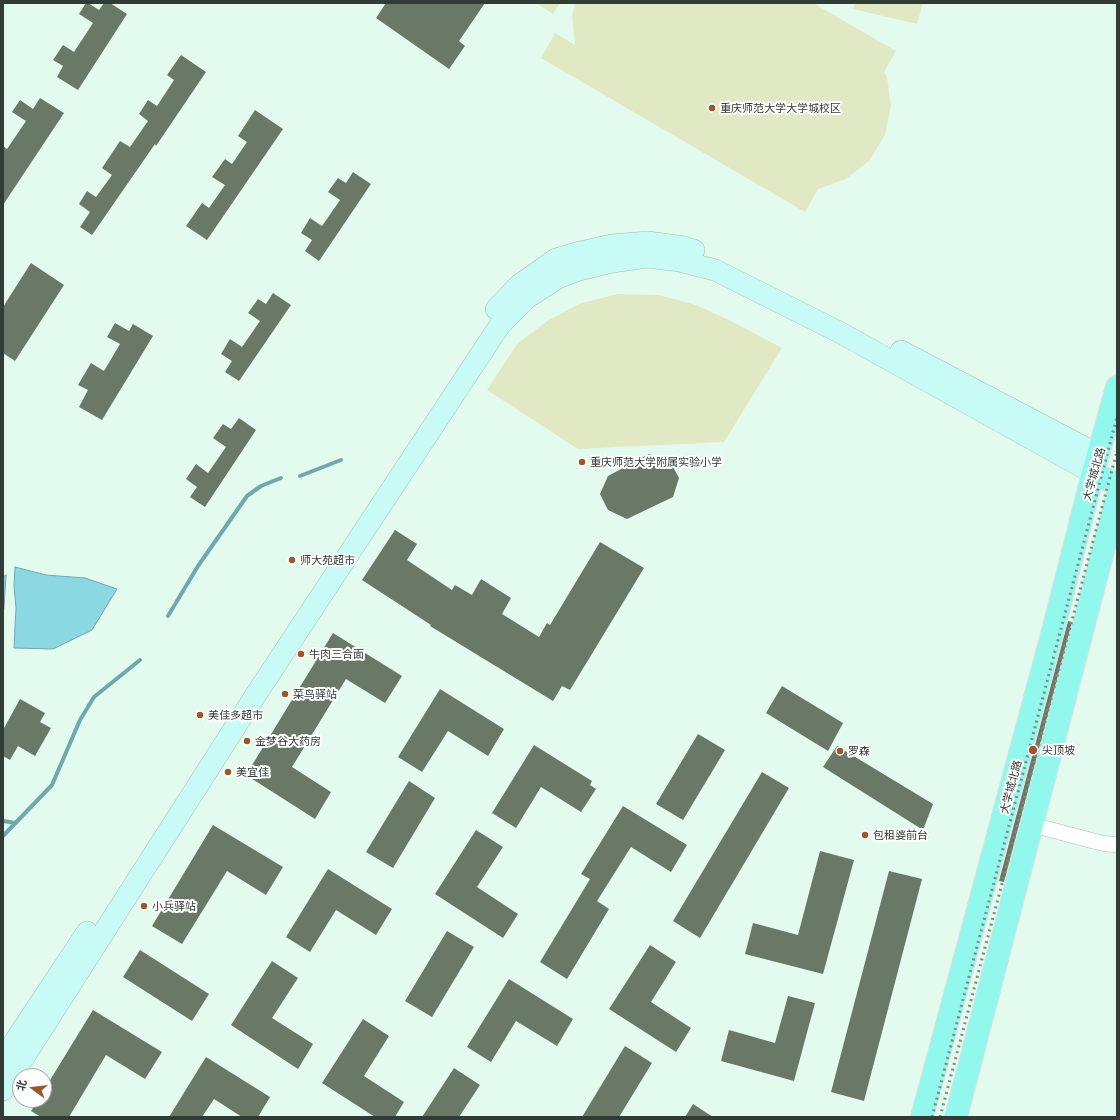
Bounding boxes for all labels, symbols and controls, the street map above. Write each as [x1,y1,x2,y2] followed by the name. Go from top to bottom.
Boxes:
[720,101,841,115] place label: 重庆师范大学大学城校区
[707,103,717,113] marker: 重庆师范大学大学城校区
[1080,446,1108,502] street label: 大学城北路
[590,455,722,469] place label: 重庆师范大学附属实验小学
[577,457,587,467] marker: 重庆师范大学附属实验小学
[300,553,355,567] place label: 师大苑超市
[287,555,297,565] marker: 师大苑超市
[309,647,364,661] place label: 牛肉三合面
[296,649,306,659] marker: 牛肉三合面
[293,687,337,701] place label: 菜鸟驿站
[280,689,290,699] marker: 菜鸟驿站
[208,708,263,722] place label: 美佳多超市
[195,710,205,720] marker: 美佳多超市
[255,734,321,748] place label: 金梦谷大药房
[242,736,252,746] marker: 金梦谷大药房
[1042,743,1075,757] place label: 尖顶坡
[848,744,870,758] place label: 罗森
[1027,744,1039,756] marker: 尖顶坡
[835,746,845,756] marker: 罗森
[998,759,1024,815] street label: 大学城北路
[236,765,269,779] place label: 美宜佳
[223,767,233,777] marker: 美宜佳
[873,828,928,842] place label: 包租婆前台
[860,830,870,840] marker: 包租婆前台
[152,899,196,913] place label: 小兵驿站
[139,901,149,911] marker: 小兵驿站
[12,1068,52,1108] north arrow
[14,1078,29,1092] text: 北

